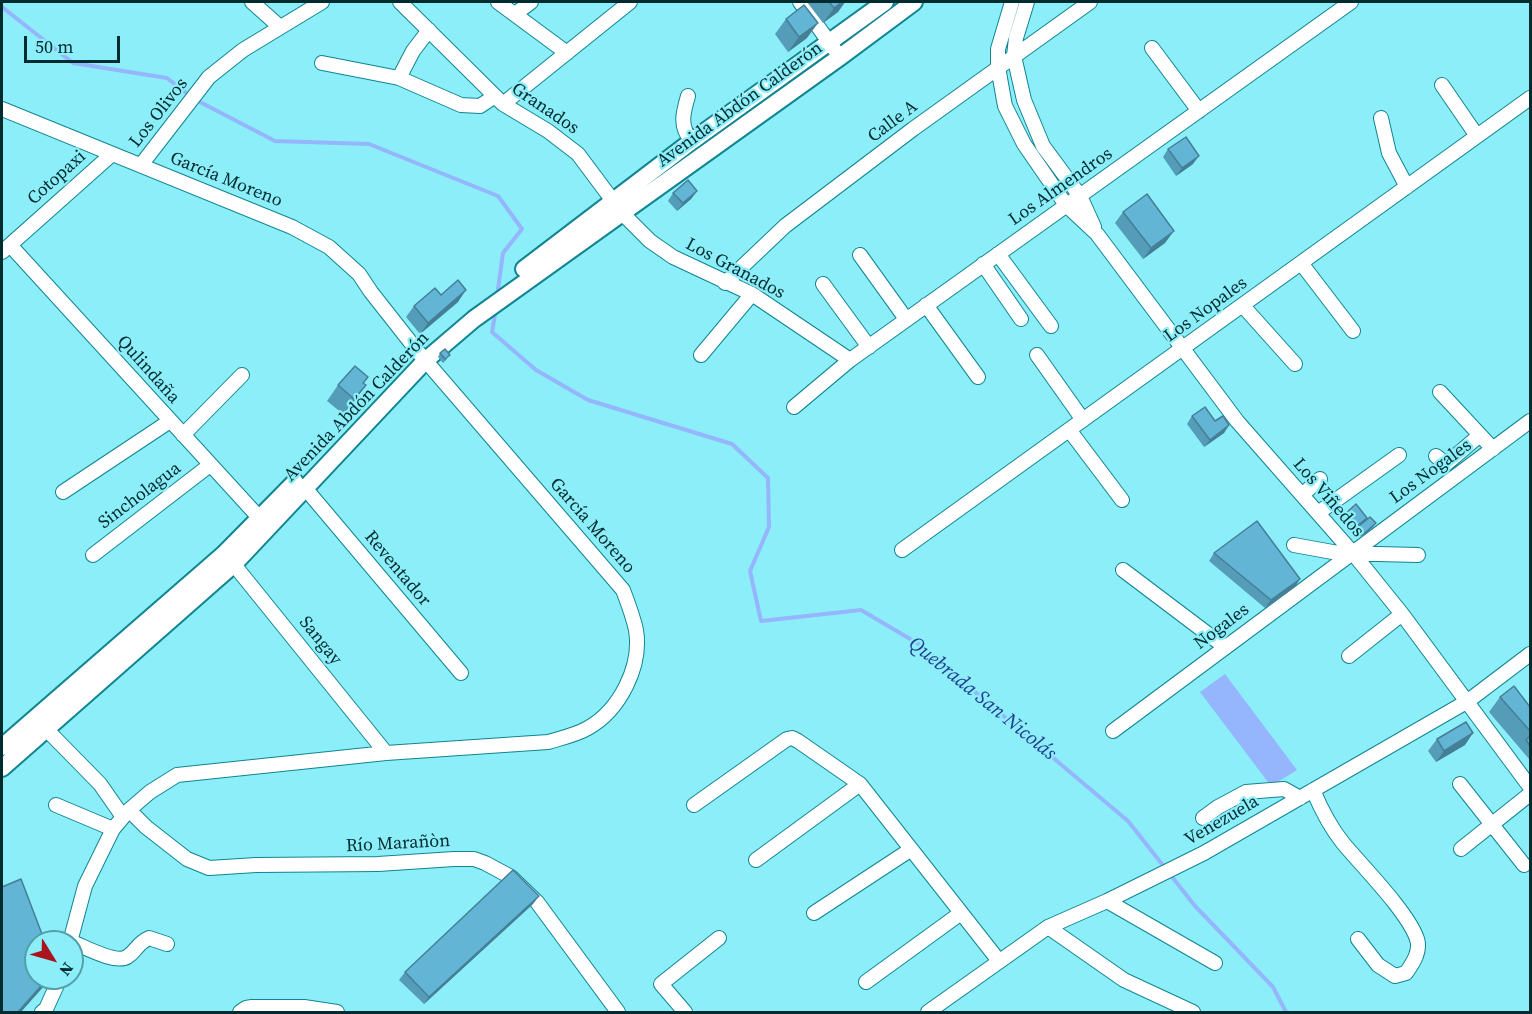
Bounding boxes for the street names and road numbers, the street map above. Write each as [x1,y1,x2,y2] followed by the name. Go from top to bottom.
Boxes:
[653,38,827,172] street label: Avenida Abdón Calderón
[125,74,193,152] street label: Los Olivos
[507,79,583,139] street label: Granados
[864,96,922,148] street label: Calle A
[1005,143,1117,231] street label: Los Almendros
[23,146,91,210] street label: Cotopaxi
[167,148,285,212] street label: García Moreno
[682,234,788,304] street label: Los Granados
[1160,273,1252,347] street label: Los Nopales
[280,328,434,486] street label: Avenida Abdón Calderón
[112,332,184,408] street label: Qulindaña
[1386,435,1476,509] street label: Los Nogales
[1288,454,1368,542] street label: Los Viñedos
[94,458,186,534] street label: Sincholagua
[545,474,639,578] street label: García Moreno
[359,527,435,611] street label: Reventador
[1190,599,1254,655] street label: Nogales
[294,612,346,670] street label: Sangay
[1181,791,1263,851] street label: Venezuela
[345,830,451,858] street label: Río Marañòn

